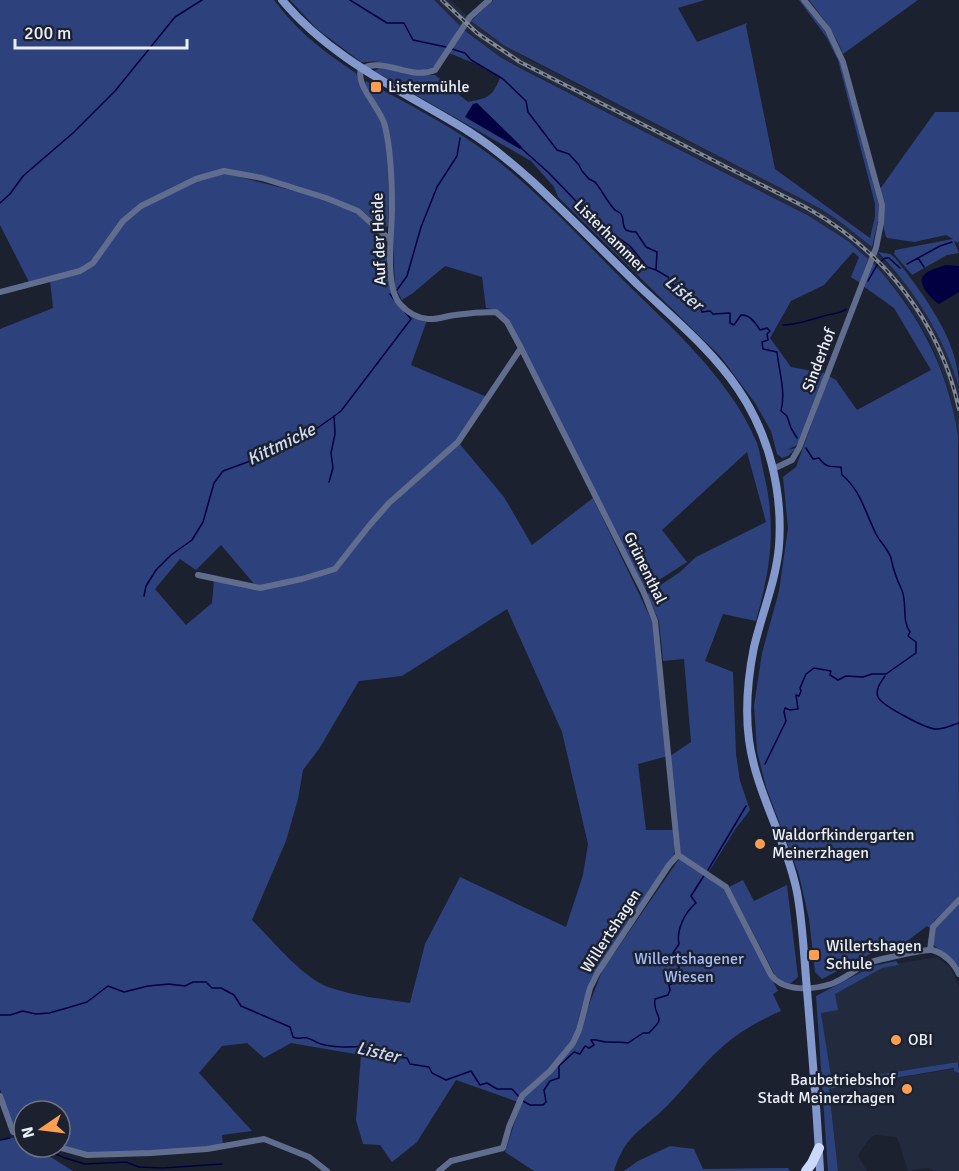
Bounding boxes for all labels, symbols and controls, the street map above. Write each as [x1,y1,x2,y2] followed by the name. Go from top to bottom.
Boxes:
[15,12,188,50] scale bar
[24,22,71,44] text: 200 m
[388,77,470,97] place label: Listermühle
[369,80,383,94] marker: Listermühle
[367,192,391,286] street label: Auf der Heide
[569,195,651,277] street label: Listerhammer
[660,271,710,317] water label: Lister
[798,325,840,395] street label: Sinderhof
[243,418,320,470] water label: Kittmicke
[619,529,671,607] street label: Grünenthal
[772,825,914,863] place label: Waldorfkindergarten Meinerzhagen
[753,837,767,851] marker: Waldorfkindergarten Meinerzhagen
[577,885,645,977] street label: Willertshagen
[826,936,922,974] place label: Willertshagen Schule
[807,948,821,962] marker: Willertshagen Schule
[634,949,744,987] park label: Willertshagener Wiesen
[908,1030,933,1050] place label: OBI
[889,1033,903,1047] marker: OBI
[354,1036,404,1068] water label: Lister
[758,1070,896,1108] place label: Baubetriebshof Stadt Meinerzhagen
[900,1082,914,1096] marker: Baubetriebshof Stadt Meinerzhagen
[12,1099,72,1159] north arrow
[17,1125,39,1140] text: N

